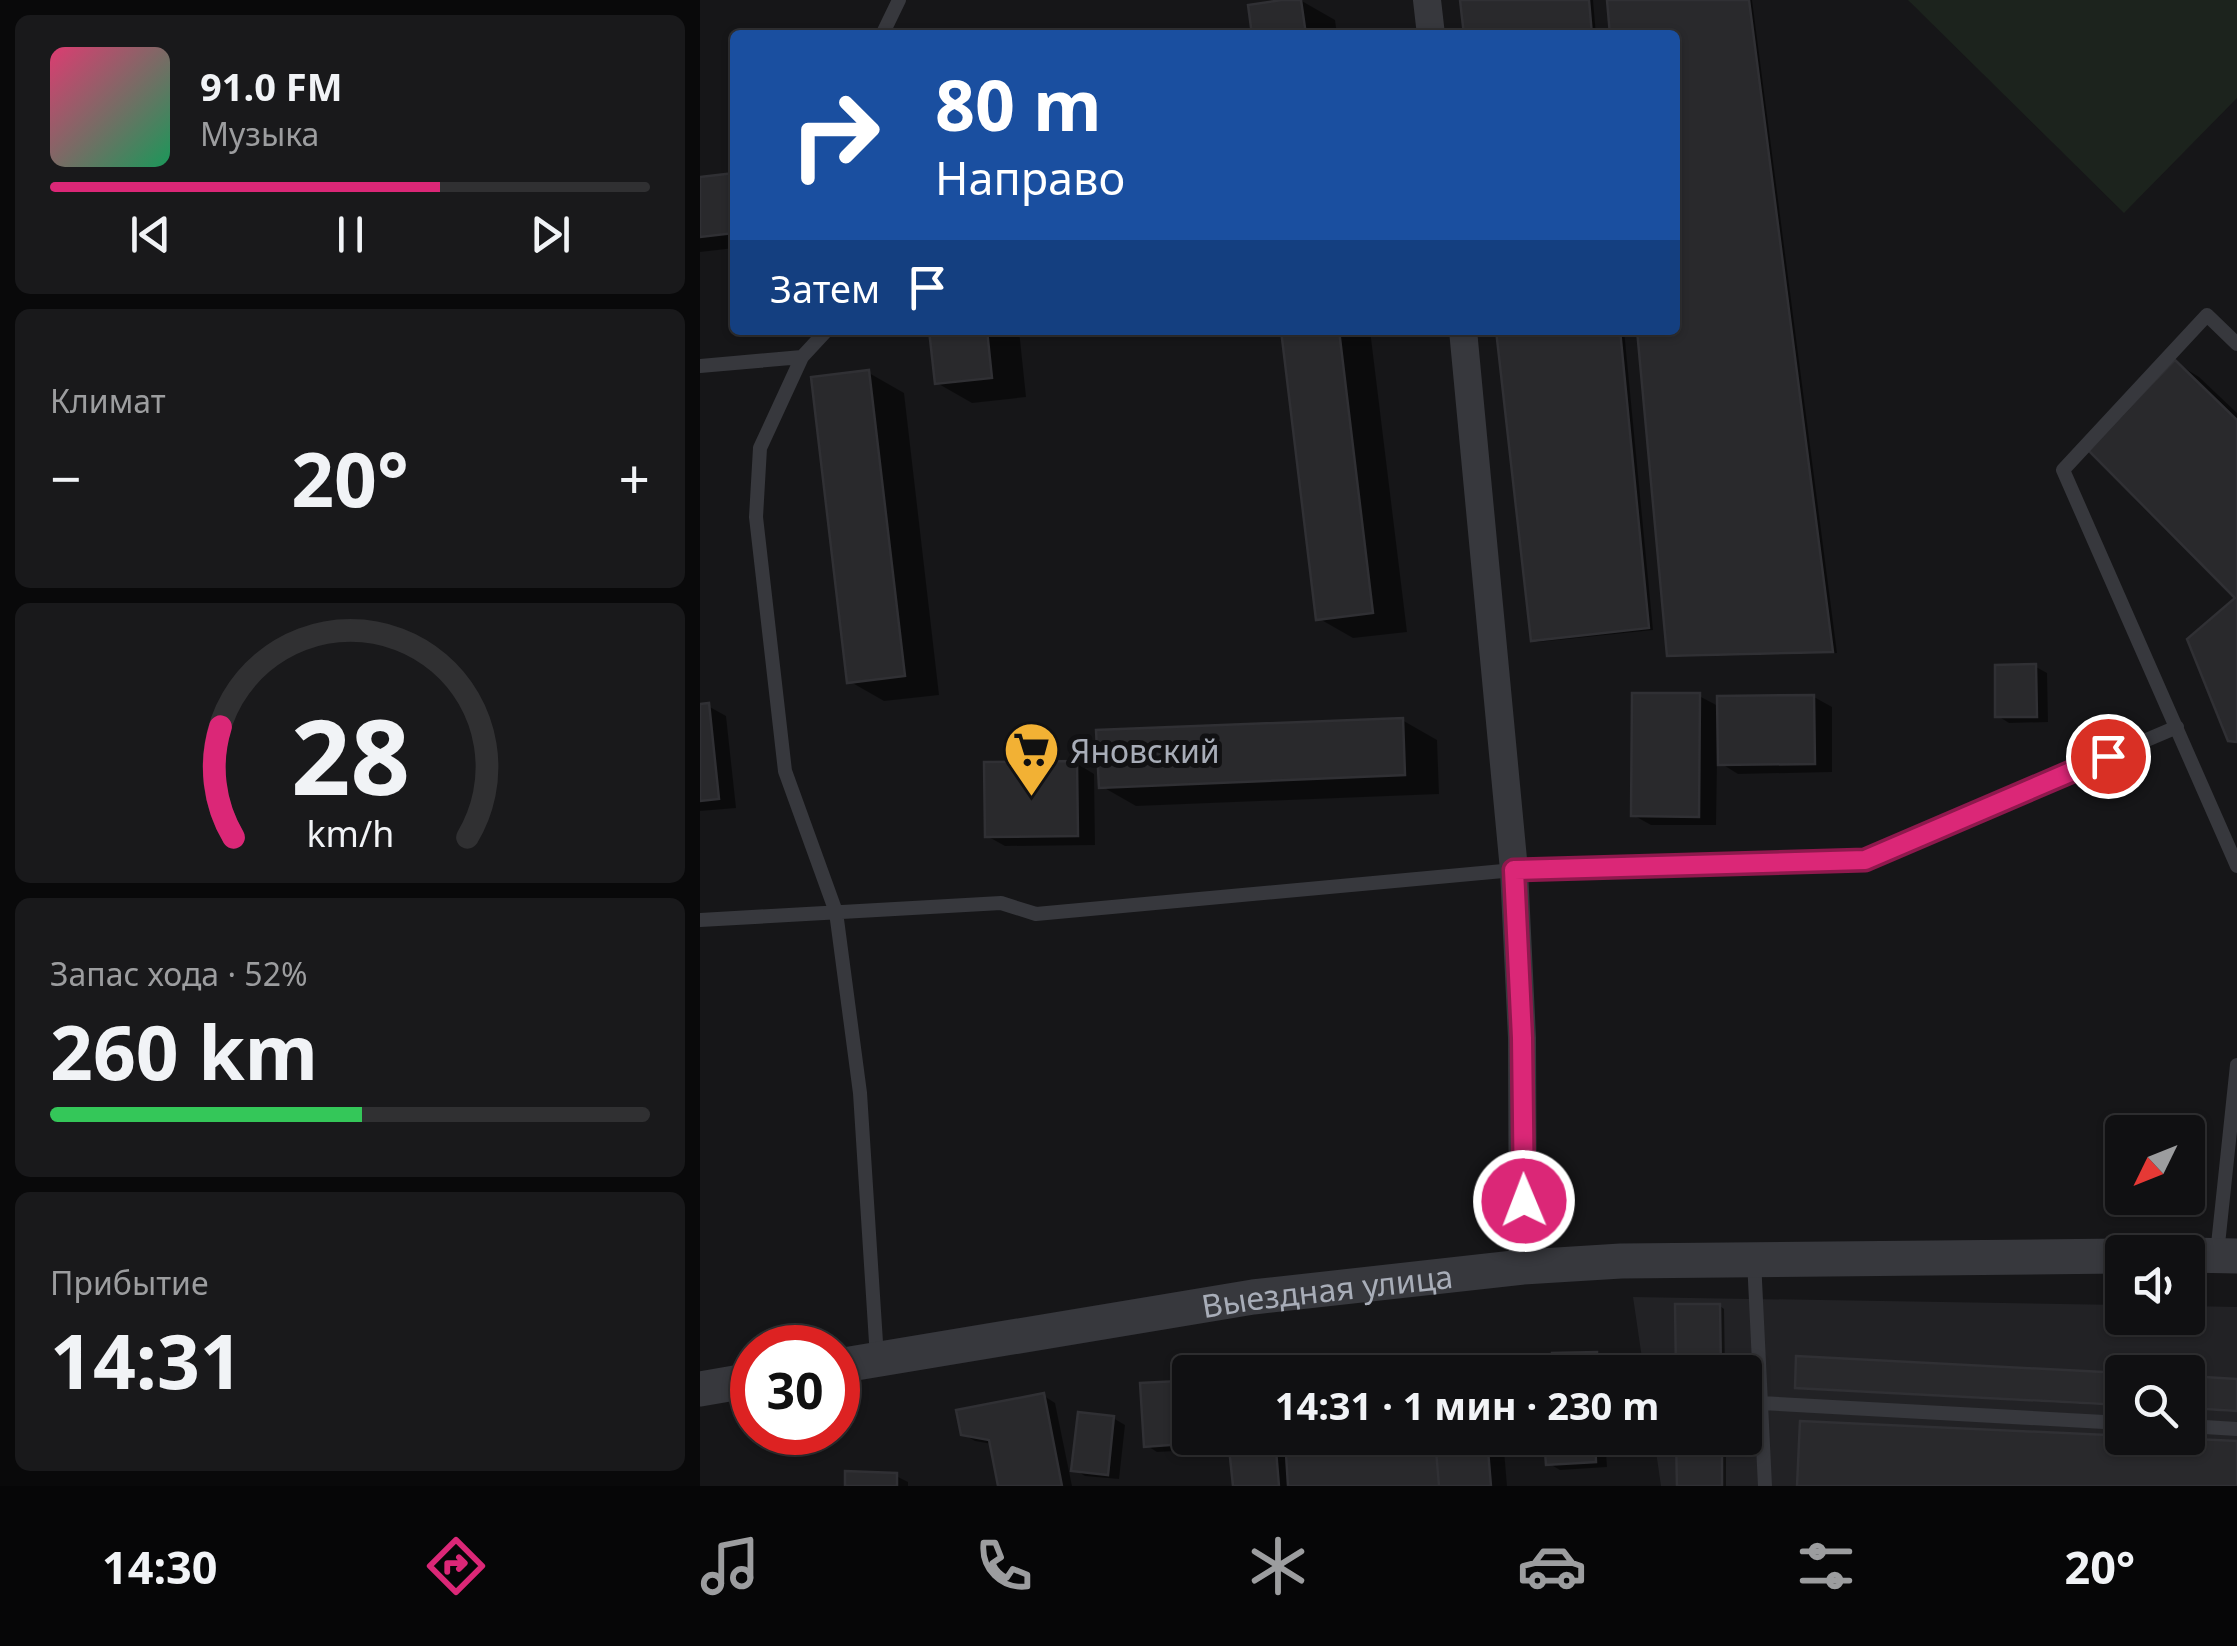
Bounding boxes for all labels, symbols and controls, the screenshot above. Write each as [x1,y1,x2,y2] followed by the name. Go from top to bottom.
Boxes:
[935,56,1102,152] text: 80 m
[200,60,342,112] text: 91.0 FM
[770,70,900,200] icon: right
[200,112,319,155] text: Музыка
[935,147,1125,208] text: Направо
[123,207,178,262] icon: previous
[323,207,378,262] icon: pause
[523,207,578,262] icon: next
[900,260,955,315] icon: arrive
[770,262,880,314] text: Затем
[50,379,166,422] text: Климат
[291,427,409,529] text: 20°
[50,440,81,515] text: −
[619,440,650,515] text: +
[291,684,409,825] text: 28
[2066,714,2151,799] pin
[1001,720,1061,799] supermarket icon: Яновский
[1070,729,1220,772] place label: Яновский
[2081,729,2136,784] icon: arrive
[306,809,394,857] text: km/h
[50,952,308,995] text: Запас хода · 52%
[50,1000,318,1102] text: 260 km
[2105,1115,2205,1215] north arrow
[2105,1115,2205,1455] map controls
[1472,1149,1576,1253] position arrow
[2105,1235,2205,1335] button: sound
[1198,1253,1455,1327] street label: Выездная улица
[50,1261,209,1304] text: Прибытие
[50,1309,243,1411] text: 14:31
[730,1325,860,1455] speed limit sign: 30
[2105,1355,2205,1455] button: search
[1275,1379,1659,1431] text: 14:31 · 1 мин · 230 m
[421,1531,491,1601] icon: directions
[695,1531,765,1601] icon: music
[969,1531,1039,1601] icon: phone
[1243,1531,1313,1601] icon: climate
[1517,1531,1587,1601] icon: car
[1791,1531,1861,1601] icon: filters
[102,1536,218,1597] text: 14:30
[2064,1536,2135,1597] text: 20°

